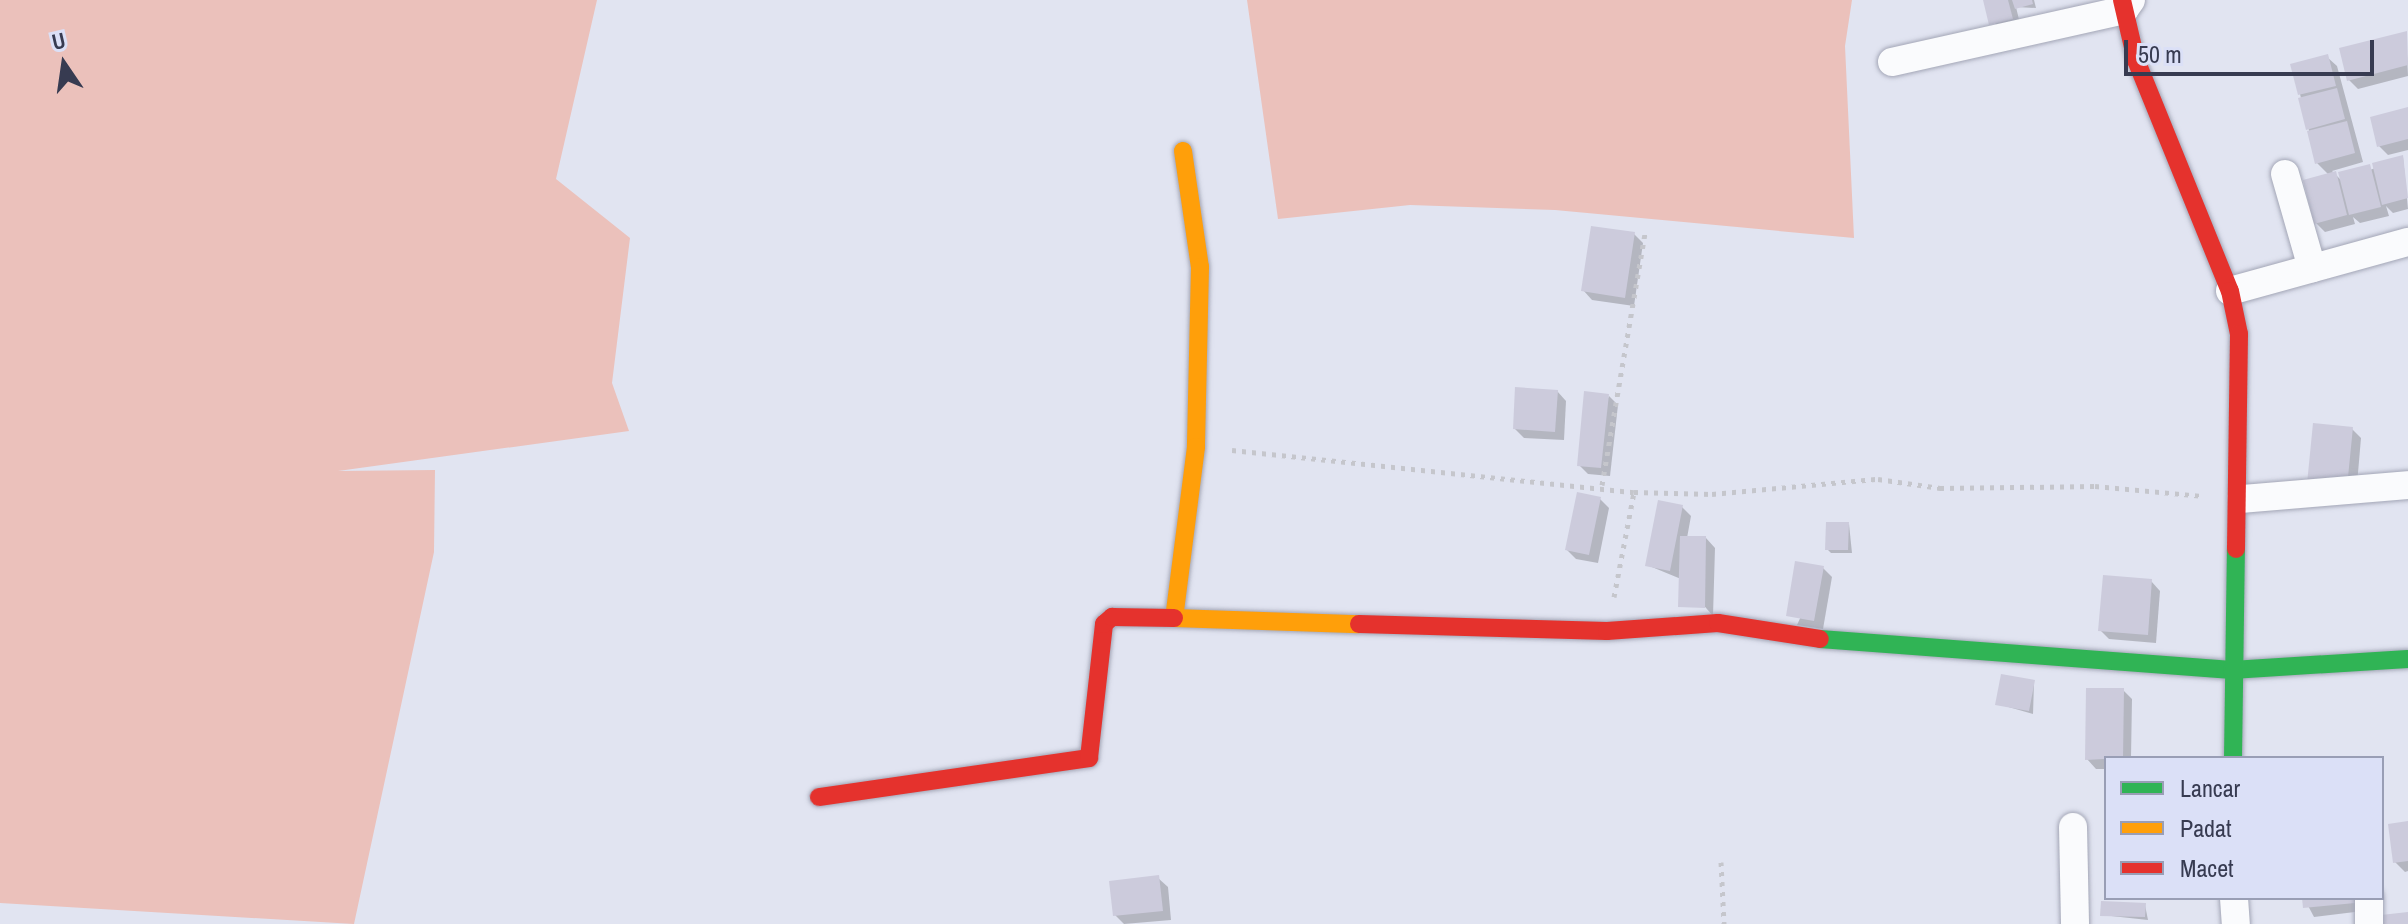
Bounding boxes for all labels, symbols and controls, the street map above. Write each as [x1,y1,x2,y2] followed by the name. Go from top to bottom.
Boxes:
[24,24,104,104] north arrow
[2128,24,2378,74] scale bar
[49,25,68,57] text: U
[2138,38,2182,70] text: 50 m
[2104,756,2384,900] legend
[2180,772,2240,804] text: Lancar
[2180,812,2231,844] text: Padat
[2180,852,2234,884] text: Macet

